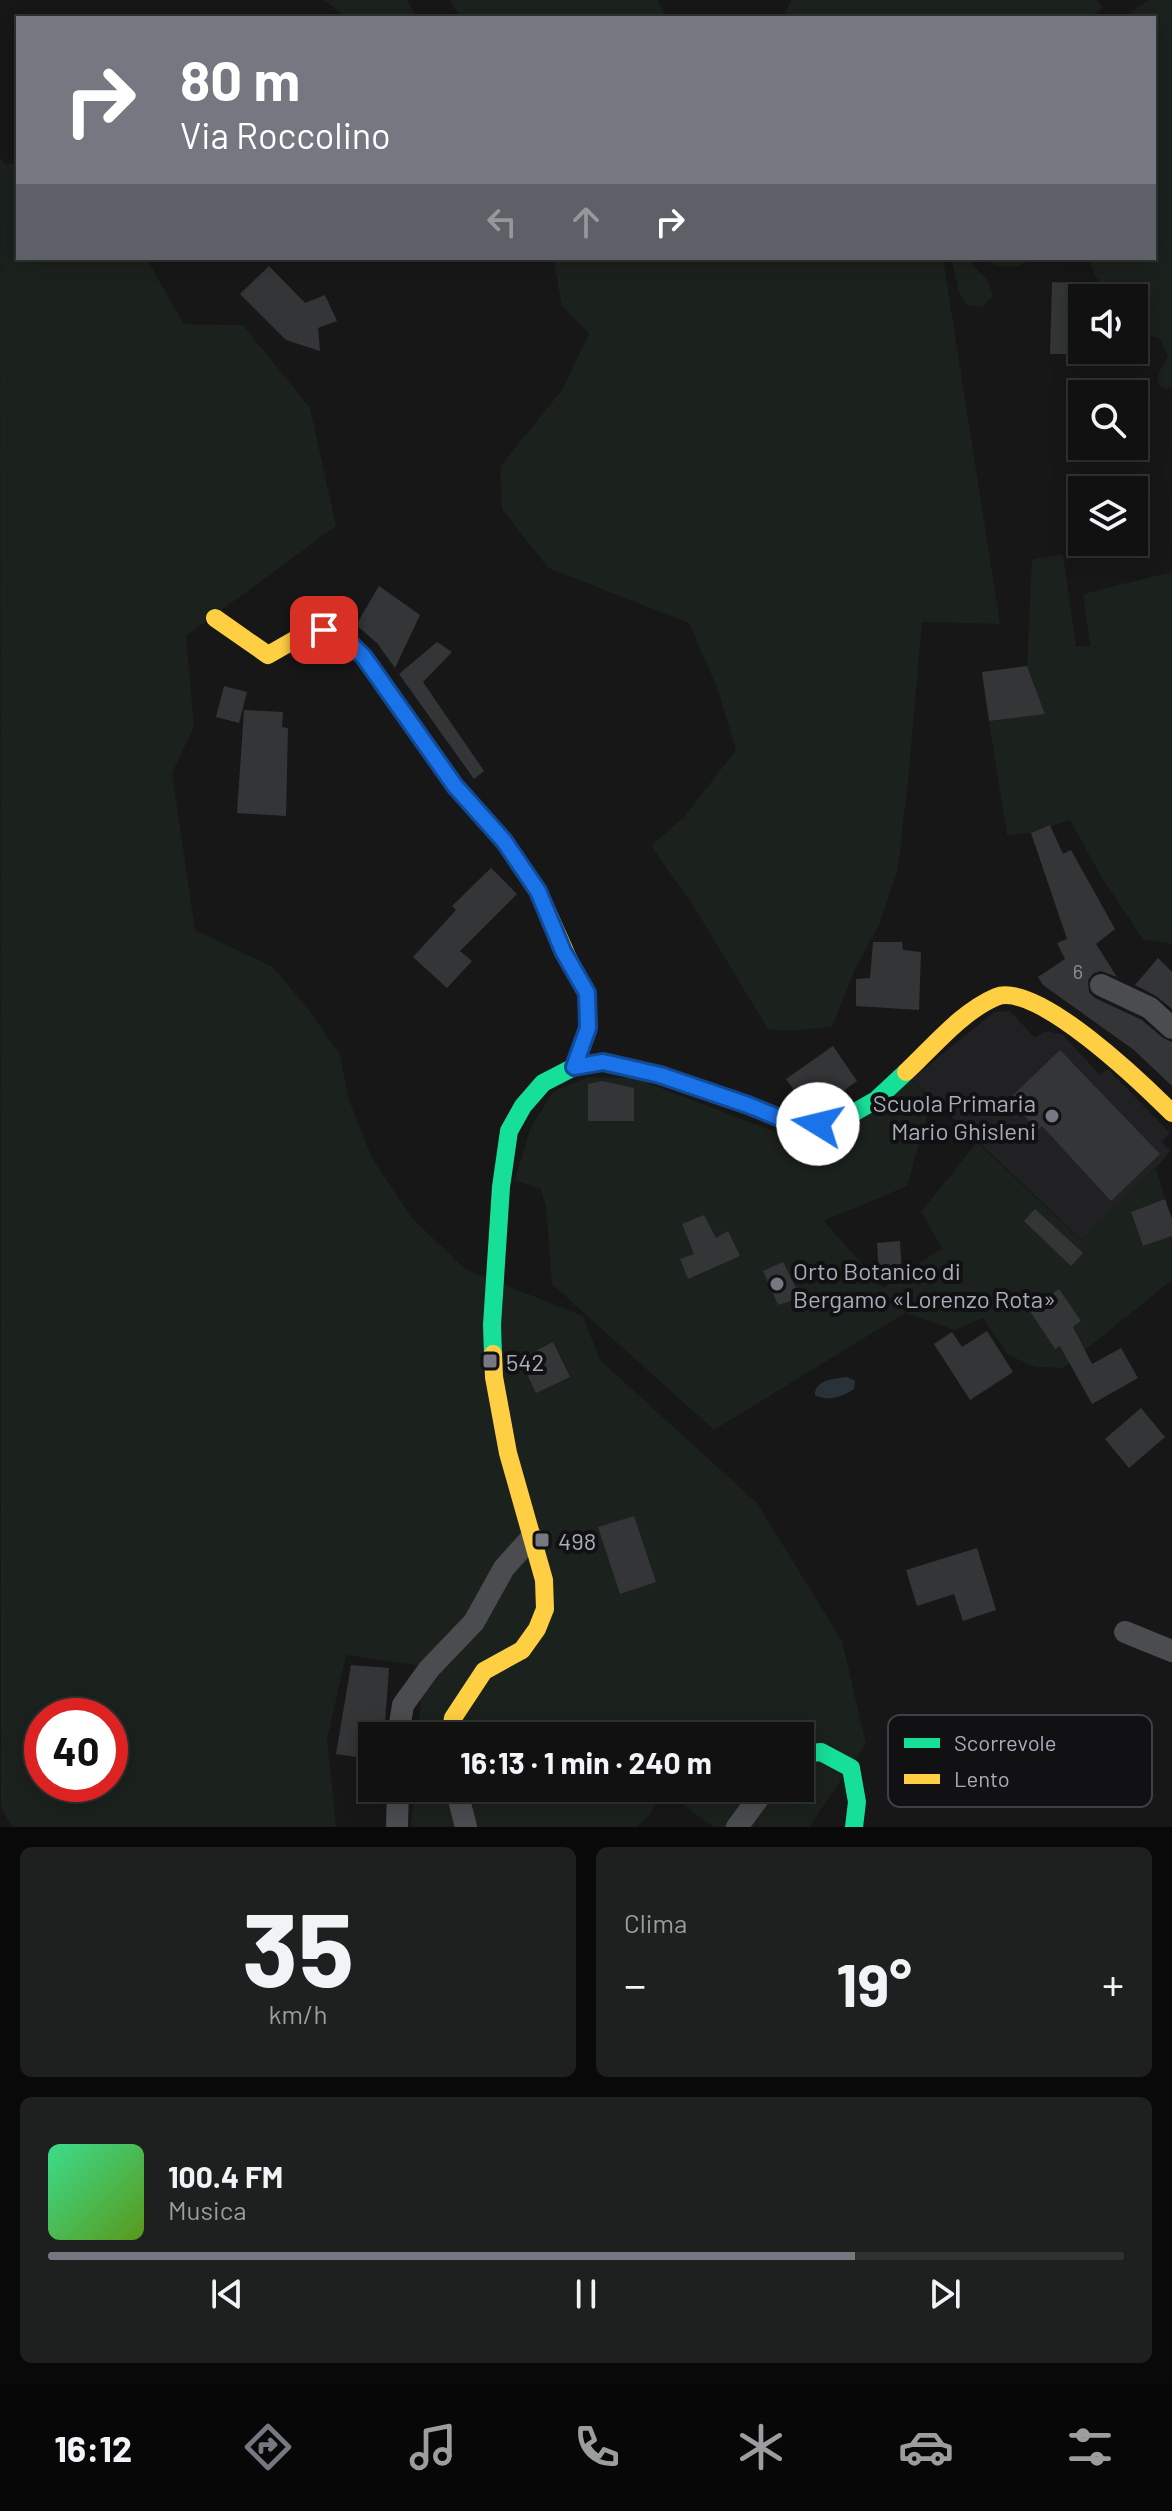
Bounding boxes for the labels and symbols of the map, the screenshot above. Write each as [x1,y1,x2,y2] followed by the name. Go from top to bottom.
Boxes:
[290,596,358,664] pin
[1073,959,1083,983] house number: 6
[776,1082,860,1166] position arrow
[873,1088,1036,1145] place label: Scuola Primaria Mario Ghisleni
[1043,1107,1061,1125] marker: Scuola Primaria Mario Ghisleni
[793,1256,1056,1313] place label: Orto Botanico di Bergamo «Lorenzo Rota»
[768,1275,786,1293] marker: Orto Botanico di Bergamo «Lorenzo Rota»
[506,1347,544,1376] place label: 542
[481,1352,499,1370] marker: 542
[558,1526,596,1555] place label: 498
[533,1531,551,1549] marker: 498
[24,1698,128,1802] speed limit sign: 40
[888,1715,1152,1807] legend
[954,1729,1056,1755] text: Scorrevole
[954,1765,1010,1791] text: Lento

